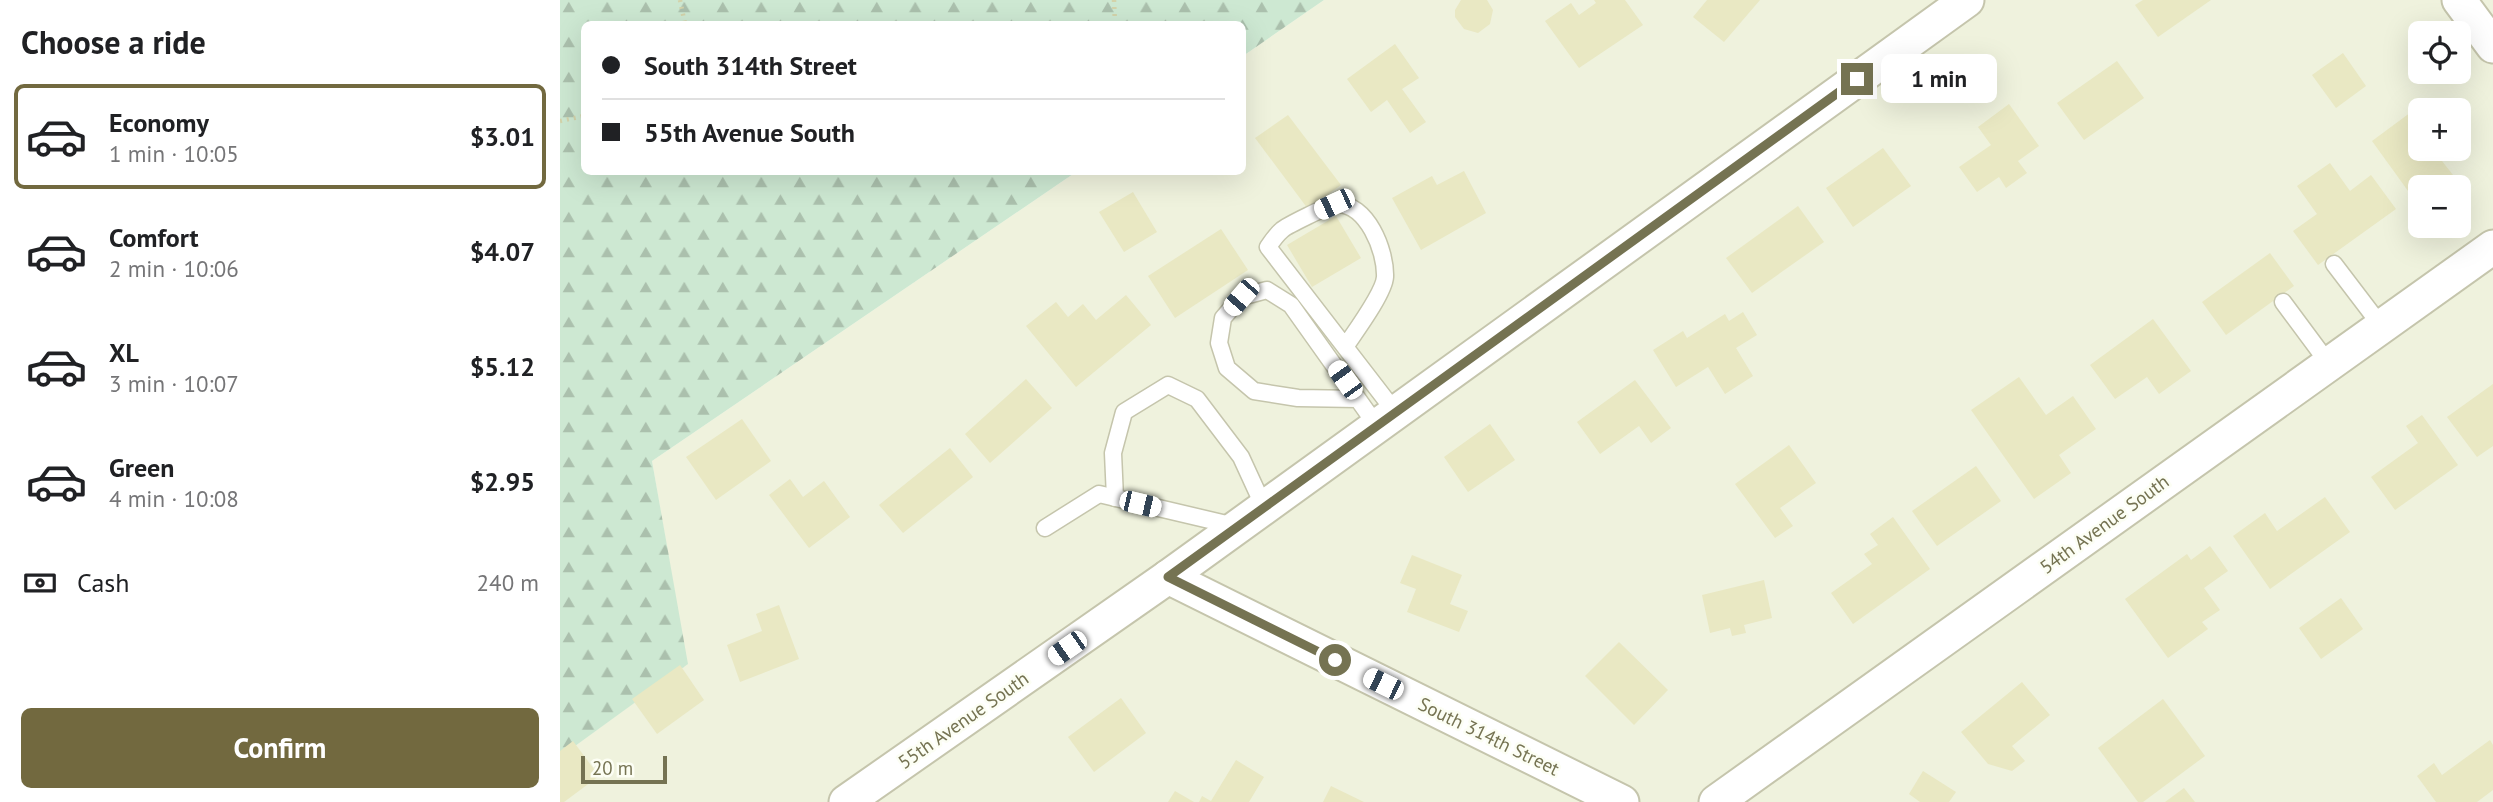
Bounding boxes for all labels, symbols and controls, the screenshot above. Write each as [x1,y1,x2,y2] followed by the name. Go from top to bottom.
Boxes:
[21,21,206,63] text: Choose a ride
[2408,21,2471,238] map controls
[2408,21,2471,84] button: locate
[644,49,857,82] text: South 314th Street
[1882,55,1997,104] callout: 1 min
[1841,63,1873,95] route end
[1911,64,1967,93] text: 1 min
[2408,98,2471,161] button: +
[25,105,88,168] icon: car
[109,106,209,139] text: Economy
[644,116,855,149] text: 55th Avenue South
[470,120,535,153] text: $3.01
[109,139,239,168] text: 1 min · 10:05
[2408,175,2471,238] button: −
[1311,186,1358,222] car
[25,220,88,283] icon: car
[109,221,199,254] text: Comfort
[470,235,535,268] text: $4.07
[109,254,239,283] text: 2 min · 10:06
[1220,274,1263,320] car
[25,335,88,398] icon: car
[109,336,139,369] text: XL
[470,350,535,383] text: $5.12
[1325,357,1366,403] car
[109,369,239,398] text: 3 min · 10:07
[25,450,88,513] icon: car
[109,451,174,484] text: Green
[470,465,535,498] text: $2.95
[2035,469,2173,579] street label: 54th Avenue South
[109,484,239,513] text: 4 min · 10:08
[1118,489,1163,519] car
[21,564,59,602] icon: cash
[77,566,129,599] text: Cash
[477,568,539,597] text: 240 m
[1044,627,1091,669] car
[1319,644,1351,676] route start
[1360,665,1407,703] car
[893,666,1033,774] street label: 55th Avenue South
[1415,691,1564,781] street label: South 314th Street
[21,708,539,788] button: Confirm
[581,753,667,785] scale bar
[592,756,633,780] text: 20 m

